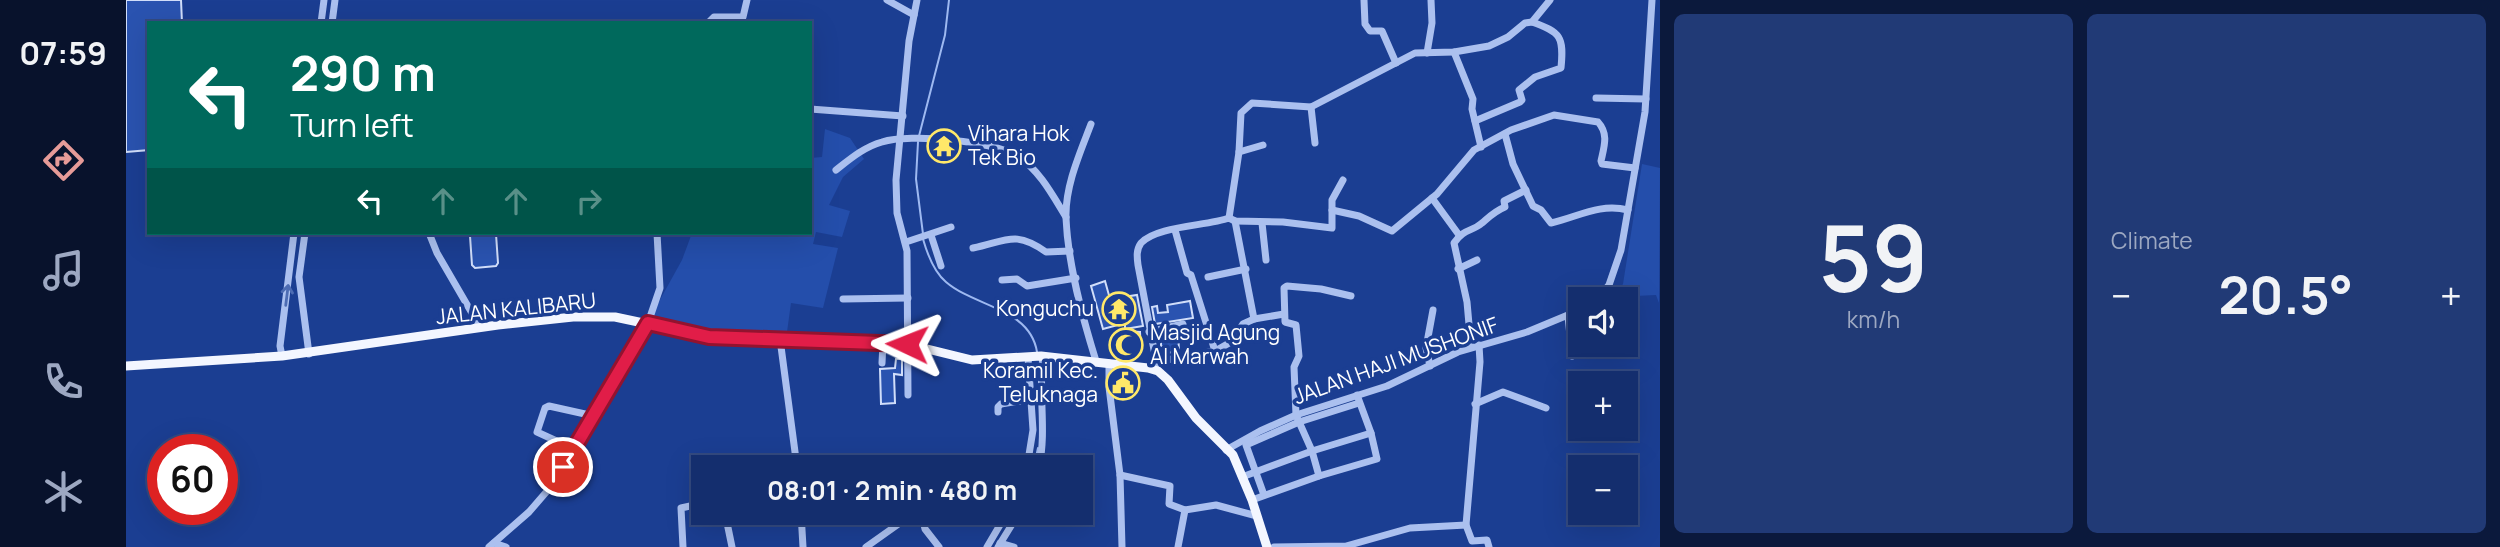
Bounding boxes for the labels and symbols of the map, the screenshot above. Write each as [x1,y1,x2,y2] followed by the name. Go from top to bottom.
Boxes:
[968,119,1070,171] place label: Vihara Hok Tek Bio
[925,127,963,165] temple icon: Vihara Hok Tek Bio
[280,284,293,306] one-way arrow
[434,286,597,330] street label: JALAN KALIBARU
[1100,290,1138,328] temple icon: Konguchu
[996,294,1094,322] place label: Konguchu
[870,307,944,381] position arrow
[1289,310,1502,410] street label: JALAN HAJI MUSHONIF
[1150,318,1280,370] place label: Masjid Agung Al Marwah
[1107,326,1145,364] mosque icon: Masjid Agung Al Marwah
[983,356,1098,408] place label: Koramil Kec. Teluknaga
[1104,364,1142,402] public building icon: Koramil Kec. Teluknaga
[147,434,238,525] speed limit sign: 60
[533,437,593,497] pin

